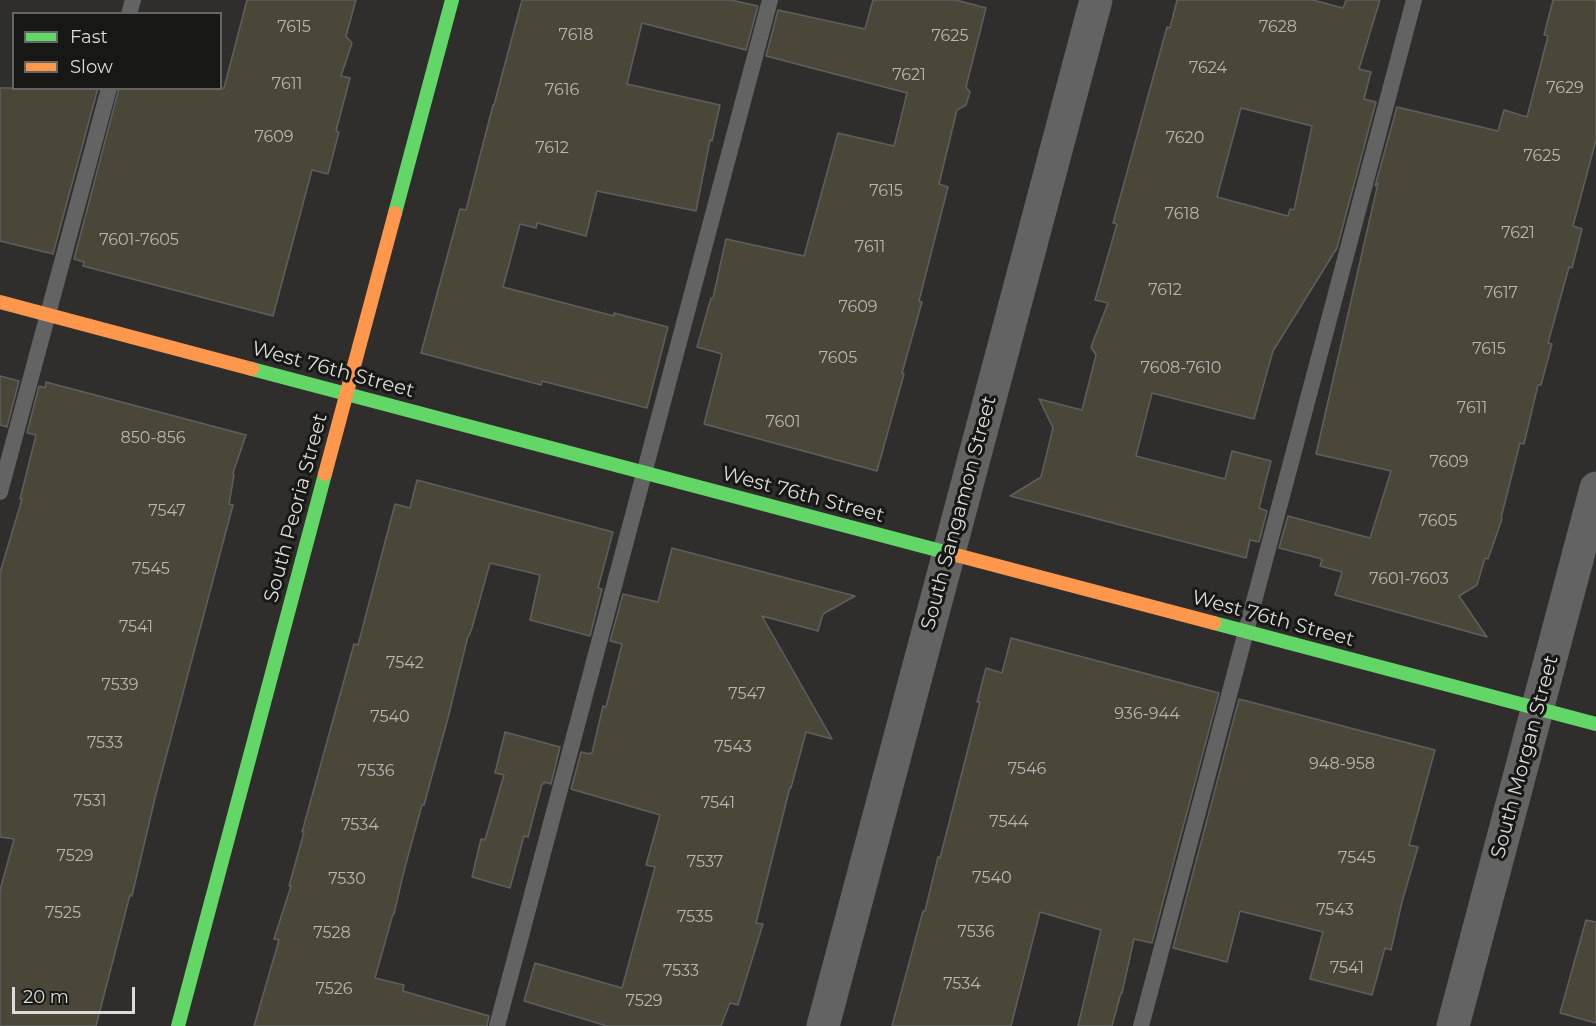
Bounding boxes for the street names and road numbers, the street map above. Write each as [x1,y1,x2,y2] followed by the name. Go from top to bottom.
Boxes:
[249,337,417,403] street label: West 76th Street
[916,393,1002,633] street label: South Sangamon Street
[259,411,333,605] street label: South Peoria Street
[719,462,887,528] street label: West 76th Street
[1189,586,1357,652] street label: West 76th Street
[1486,653,1564,861] street label: South Morgan Street

